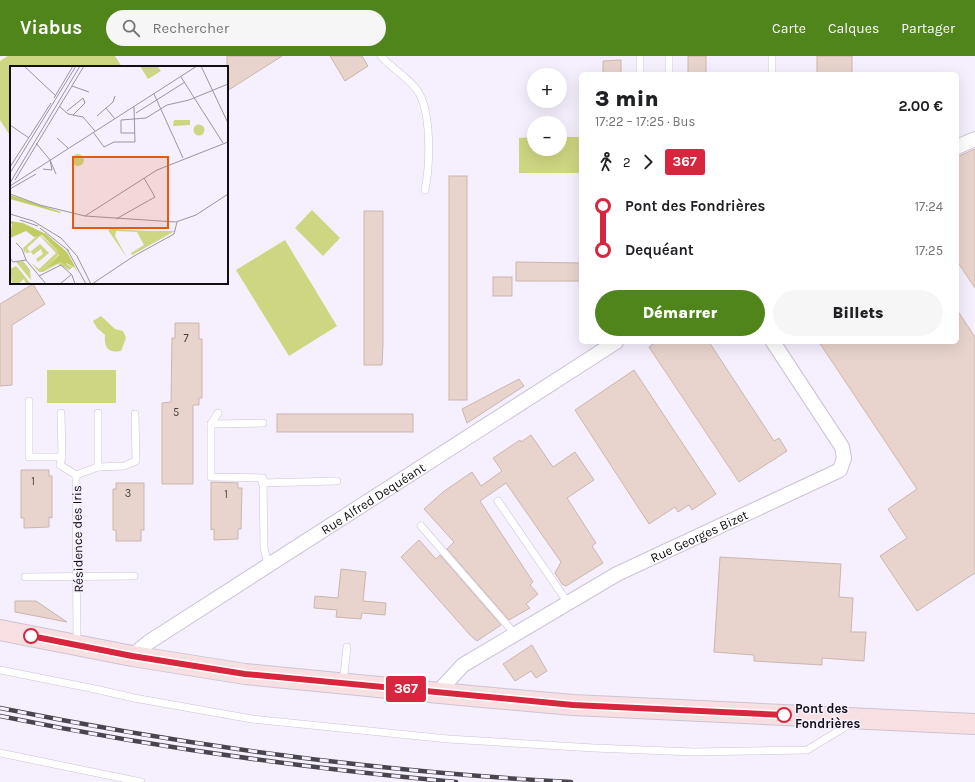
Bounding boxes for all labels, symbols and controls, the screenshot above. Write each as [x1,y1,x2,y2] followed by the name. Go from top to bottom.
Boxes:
[106,10,386,46] search box
[20,17,82,39] text: Viabus
[120,17,142,39] icon: search
[152,19,229,37] text: Rechercher
[772,20,806,37] text: Carte
[828,20,879,37] text: Calques
[901,20,955,37] text: Partager
[10,66,228,284] inset map
[527,68,567,156] map controls
[527,68,567,108] button: +
[595,86,659,112] text: 3 min
[898,97,943,115] text: 2.00 €
[595,114,695,129] text: 17:22 – 17:25 · Bus
[527,116,567,156] button: −
[595,151,617,173] icon: walk
[637,151,659,173] icon: forward
[673,153,697,170] text: 367
[623,155,631,170] text: 2
[625,197,765,215] text: Pont des Fondrières
[915,199,943,214] text: 17:24
[625,241,694,259] text: Dequéant
[915,243,943,258] text: 17:25
[595,290,765,336] button: Démarrer
[773,290,943,336] button: Billets
[183,332,189,345] house number: 7
[173,406,179,419] house number: 5
[318,460,428,538] street label: Rue Alfred Dequéant
[31,475,35,488] house number: 1
[69,485,86,593] street label: Résidence des Iris
[125,487,131,500] house number: 3
[224,488,228,501] house number: 1
[648,507,750,565] street label: Rue Georges Bizet
[23,628,39,644] unlabelled marker
[383,676,429,702] line badge: 367
[394,680,418,697] text: 367
[795,701,860,731] place label: Pont des Fondrières
[776,707,792,723] marker: Pont des Fondrières

